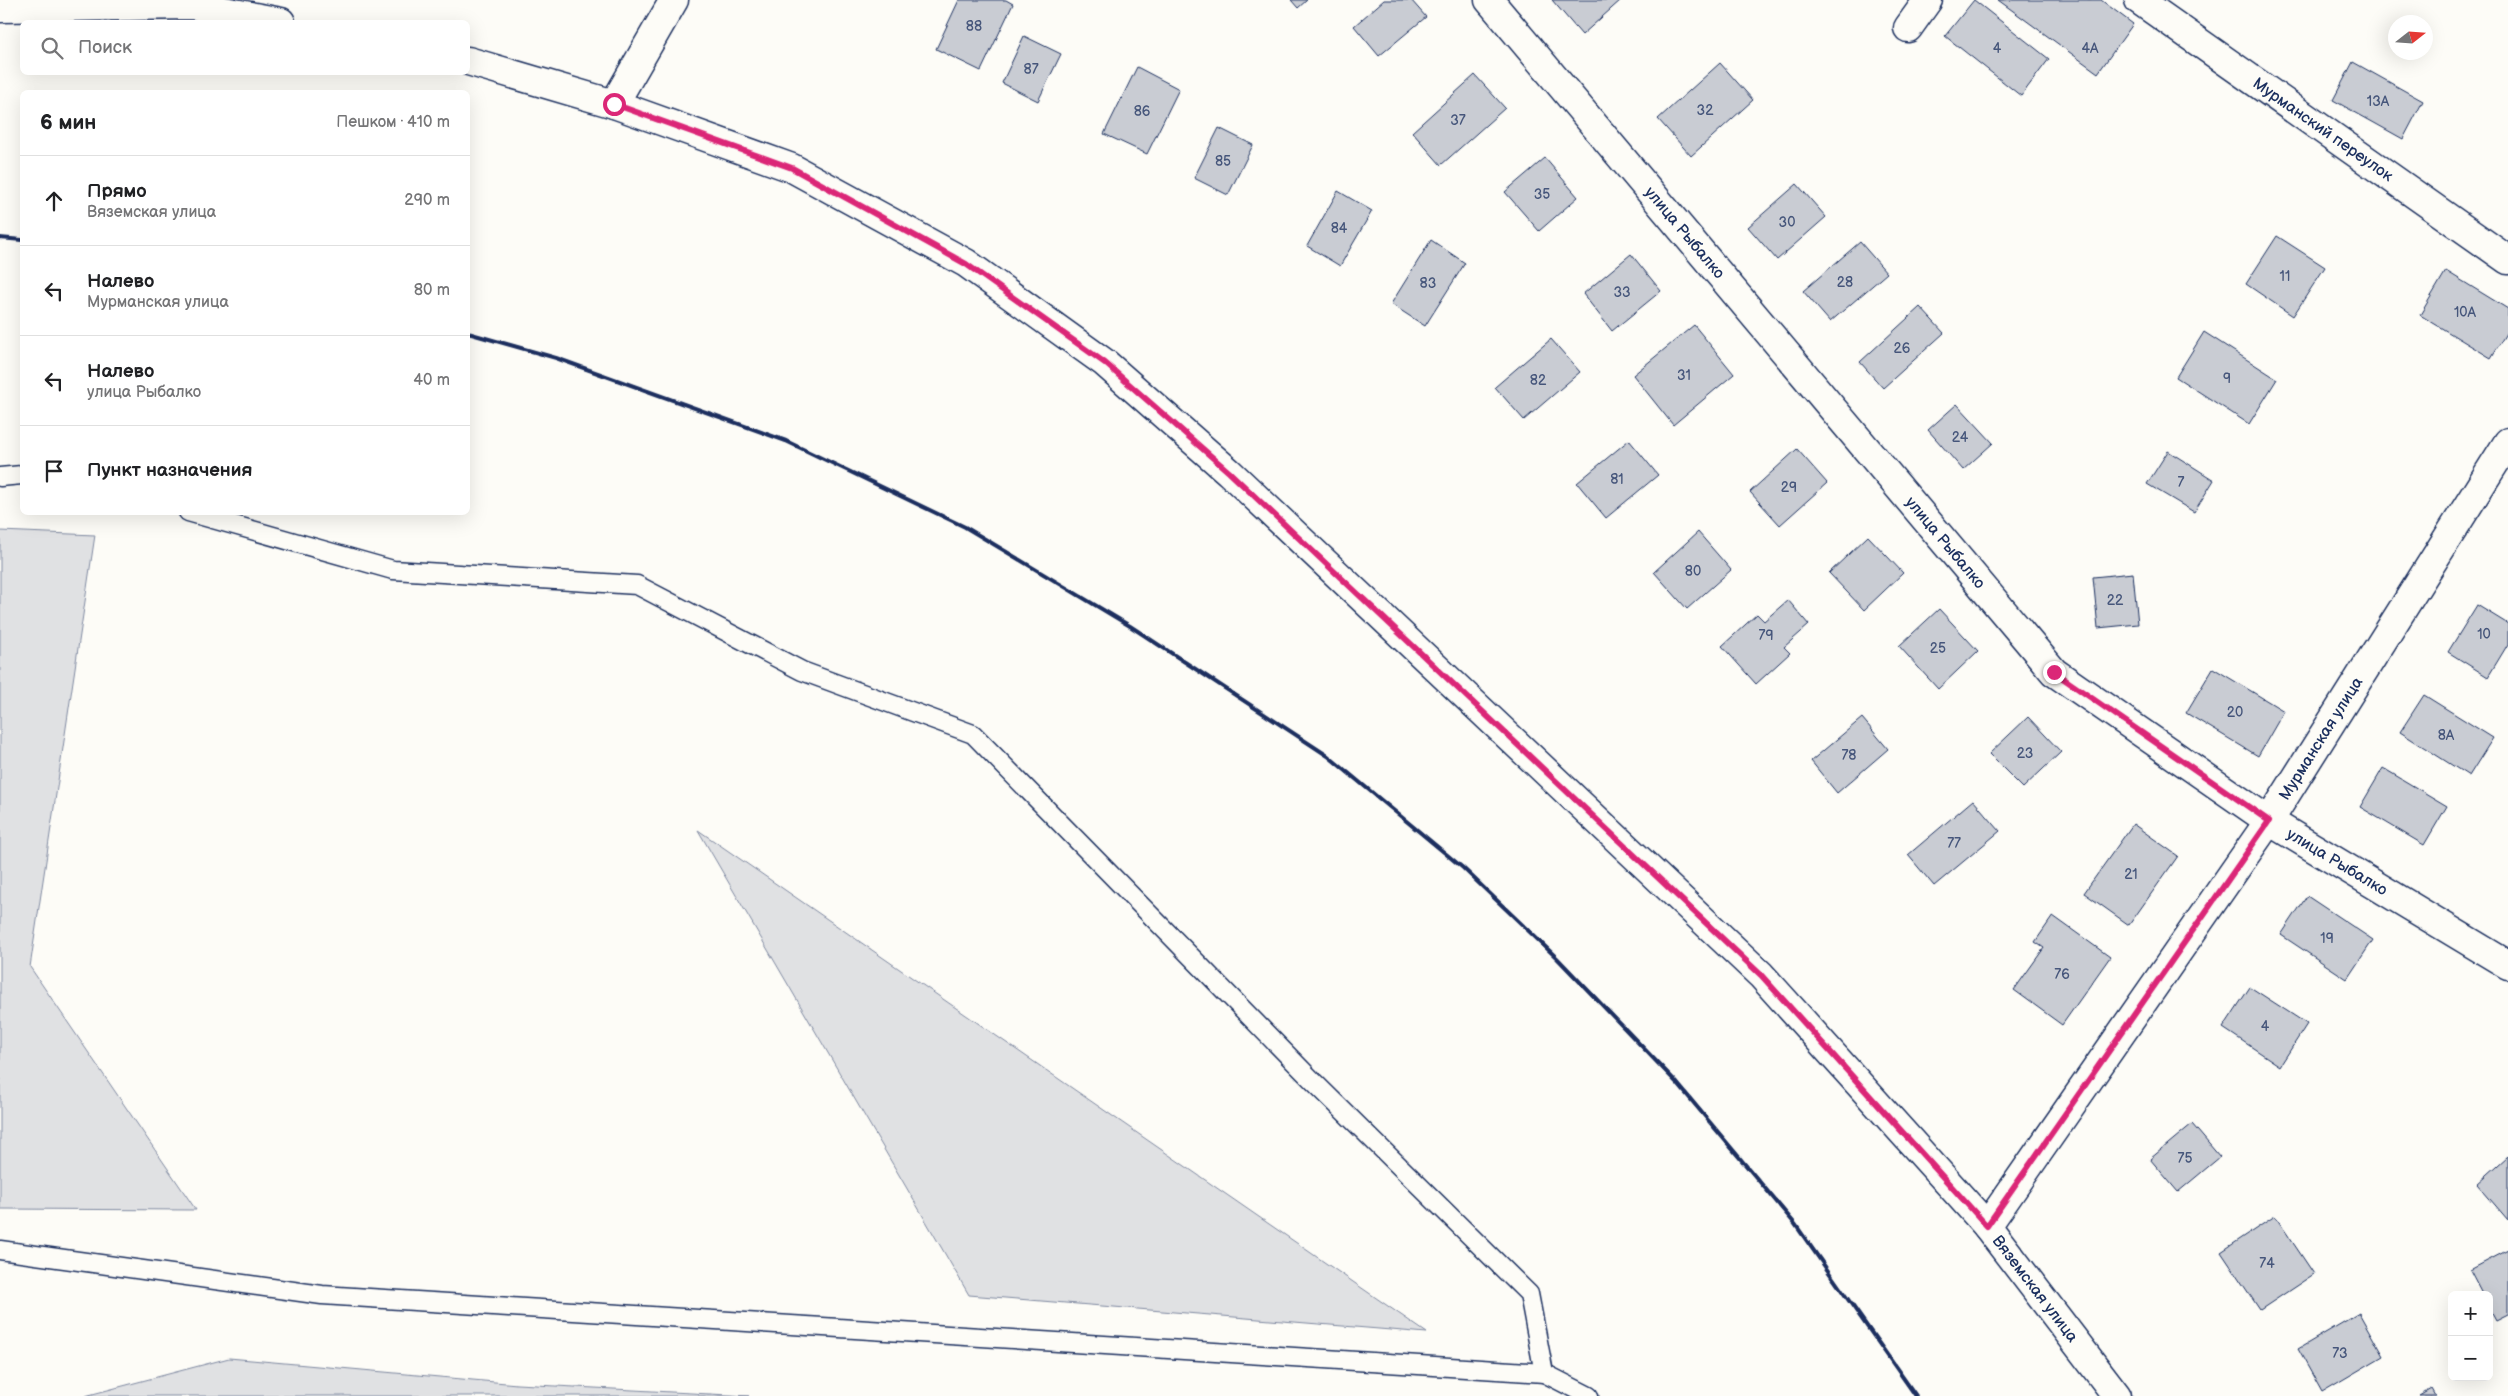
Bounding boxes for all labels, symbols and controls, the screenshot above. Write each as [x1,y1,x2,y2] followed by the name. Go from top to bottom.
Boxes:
[2388,15,2433,60] north arrow
[966,18,982,35] house number: 88
[20,20,470,75] search box
[38,34,66,62] icon: search
[78,36,132,59] text: Поиск
[1993,40,2002,57] house number: 4
[2081,40,2099,57] house number: 4А
[1023,61,1039,78] house number: 87
[2249,74,2397,186] street label: Мурманский переулок
[603,93,626,116] route start
[2367,93,2390,110] house number: 13А
[1697,102,1714,119] house number: 32
[1134,103,1151,120] house number: 86
[40,110,96,135] text: 6 мин
[1450,112,1466,129] house number: 37
[336,113,450,132] text: Пешком · 410 m
[1215,153,1231,170] house number: 85
[87,180,147,203] text: Прямо
[1641,183,1729,283] street label: улица Рыбалко
[1534,186,1550,203] house number: 35
[40,187,68,215] icon: ahead
[404,191,450,210] text: 290 m
[87,203,216,222] text: Вяземская улица
[1779,214,1795,231] house number: 30
[1331,220,1348,237] house number: 84
[2280,268,2290,285] house number: 11
[87,270,154,293] text: Налево
[1837,274,1853,291] house number: 28
[1420,275,1436,292] house number: 83
[40,277,68,305] icon: left
[414,281,450,300] text: 80 m
[1613,284,1631,301] house number: 33
[87,293,229,312] text: Мурманская улица
[2454,304,2477,321] house number: 10А
[1894,340,1911,357] house number: 26
[87,360,154,383] text: Налево
[40,367,68,395] icon: left
[1677,367,1691,384] house number: 31
[2223,370,2231,387] house number: 9
[413,371,450,390] text: 40 m
[1530,372,1547,389] house number: 82
[87,383,201,402] text: улица Рыбалко
[1952,429,1969,446] house number: 24
[40,457,68,485] icon: arrive
[87,459,252,482] text: Пункт назначения
[1610,471,1624,488] house number: 81
[2178,474,2185,491] house number: 7
[1781,479,1797,496] house number: 29
[1901,493,1989,593] street label: улица Рыбалко
[1685,563,1701,580] house number: 80
[2107,592,2124,609] house number: 22
[2477,626,2491,643] house number: 10
[1759,627,1773,644] house number: 79
[1930,640,1946,657] house number: 25
[2043,661,2066,684] route end
[2275,673,2367,804] street label: Мурманская улица
[2227,704,2243,721] house number: 20
[2438,727,2455,744] house number: 8А
[2017,745,2033,762] house number: 23
[1841,747,1857,764] house number: 78
[2283,824,2391,900] street label: улица Рыбалко
[1947,835,1961,852] house number: 77
[2124,866,2138,883] house number: 21
[2320,930,2334,947] house number: 19
[2054,966,2070,983] house number: 76
[2261,1018,2270,1035] house number: 4
[2178,1150,2192,1167] house number: 75
[1988,1232,2082,1346] street label: Вяземская улица
[2259,1255,2275,1272] house number: 74
[2448,1291,2493,1381] map controls
[2448,1291,2493,1336] button: +
[2448,1336,2493,1381] button: −
[2332,1345,2348,1362] house number: 73

